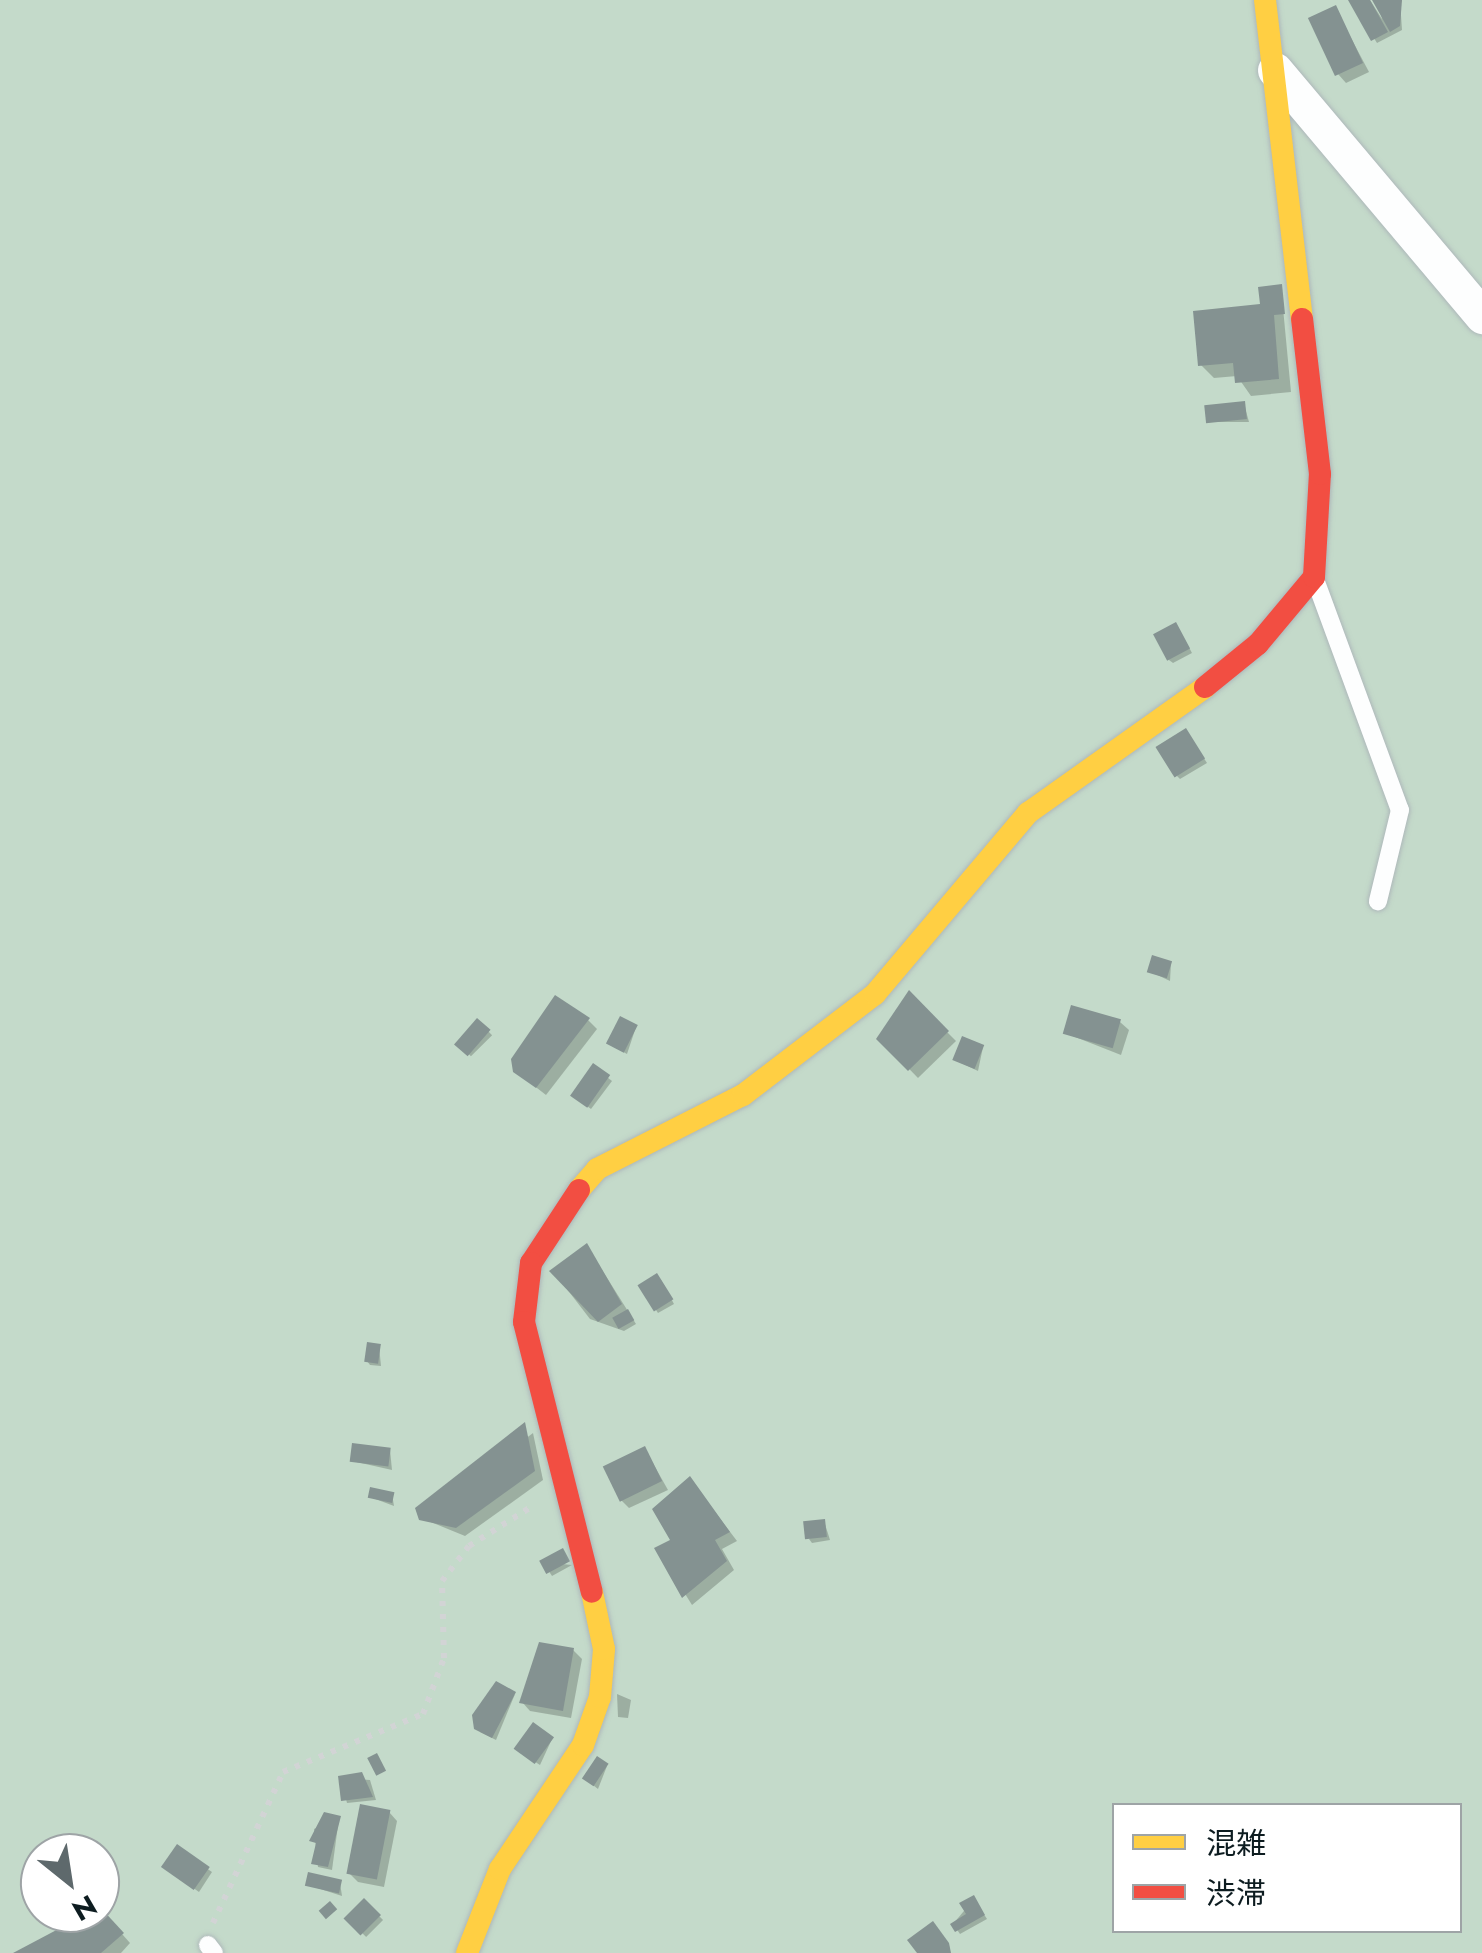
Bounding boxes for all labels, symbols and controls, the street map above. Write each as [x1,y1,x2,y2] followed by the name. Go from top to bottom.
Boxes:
[1112,1803,1462,1933] legend
[1206,1822,1266,1865] text: 混雑
[20,1833,120,1933] north arrow
[1206,1872,1266,1915] text: 渋滞
[64,1884,104,1931] text: N

